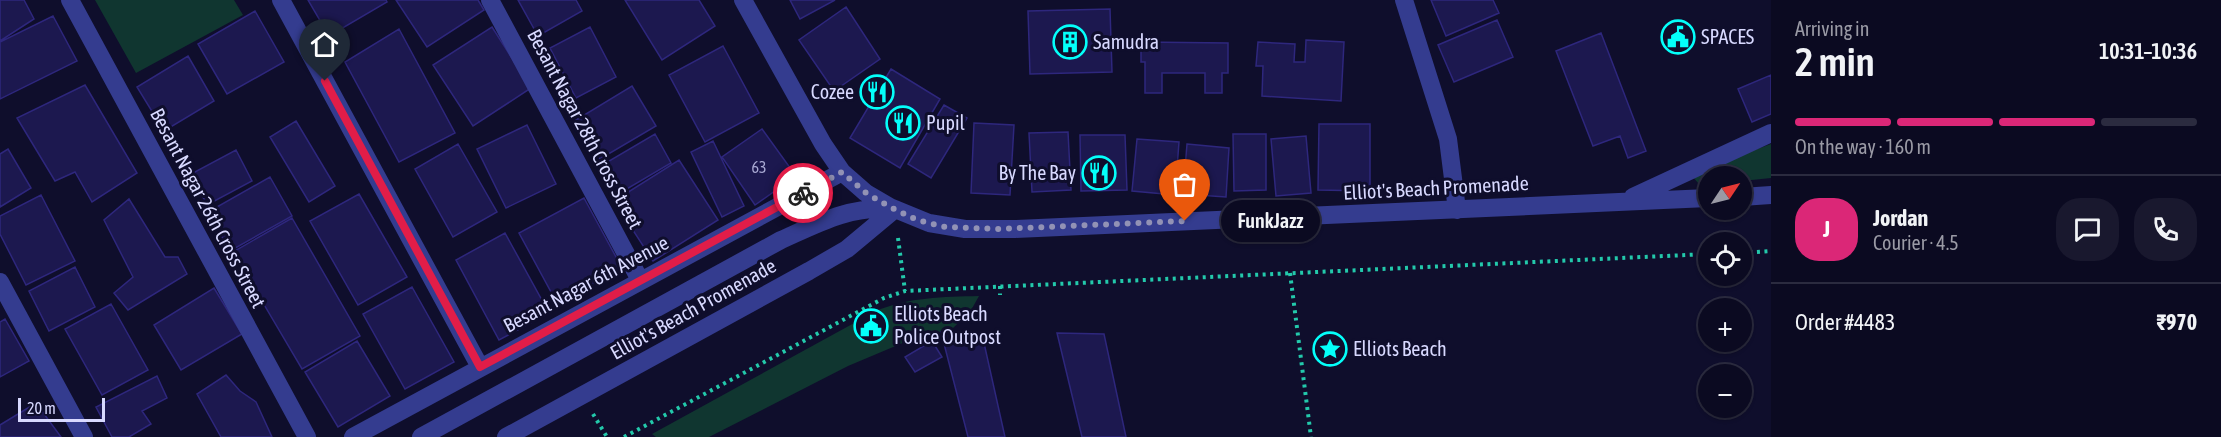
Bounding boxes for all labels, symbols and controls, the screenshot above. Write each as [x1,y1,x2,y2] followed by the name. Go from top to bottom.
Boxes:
[1795,17,1869,40] text: Arriving in
[299,19,350,81] pin
[1660,19,1696,55] public building icon: SPACES
[1052,24,1088,60] building icon: Samudra
[523,25,648,233] street label: Besant Nagar 28th Cross Street
[1701,25,1754,48] place label: SPACES
[308,28,341,61] icon: home
[1093,30,1159,53] place label: Samudra
[2099,38,2197,64] text: 10:31–10:36
[1795,40,1875,84] text: 2 min
[859,74,895,110] restaurant icon: Cozee
[811,80,854,103] place label: Cozee
[146,104,271,312] street label: Besant Nagar 26th Cross Street
[885,105,921,141] restaurant icon: Pupil
[926,111,966,134] place label: Pupil
[1795,135,1931,158] text: On the way · 160 m
[1081,155,1117,191] restaurant icon: By The Bay
[751,158,767,176] house number: 63
[1159,159,1210,221] pin
[999,161,1076,184] place label: By The Bay
[773,163,833,223] courier
[1698,166,1752,220] north arrow
[1698,166,1752,418] map controls
[1168,168,1201,201] icon: bag
[1343,171,1529,204] street label: Elliot's Beach Promenade
[787,177,820,210] icon: bike
[2056,198,2119,261] button: chat
[2134,198,2197,261] button: phone
[1221,200,1320,242] callout: FunkJazz
[1873,205,1928,231] text: Jordan
[1237,209,1304,232] text: FunkJazz
[1823,216,1830,242] text: J
[499,230,672,337] street label: Besant Nagar 6th Avenue
[1873,231,1959,254] text: Courier · 4.5
[1698,232,1752,286] button: locate
[606,253,780,364] street label: Elliot's Beach Promenade
[1698,298,1752,352] button: +
[894,302,1001,348] place label: Elliots Beach Police Outpost
[853,308,889,344] public building icon: Elliots Beach Police Outpost
[1795,309,1895,335] text: Order #4483
[2157,309,2197,335] text: ₹970
[1312,331,1348,367] place icon: Elliots Beach
[1353,337,1447,360] place label: Elliots Beach
[1698,364,1752,418] button: −
[18,395,105,422] scale bar
[27,399,56,417] text: 20 m

